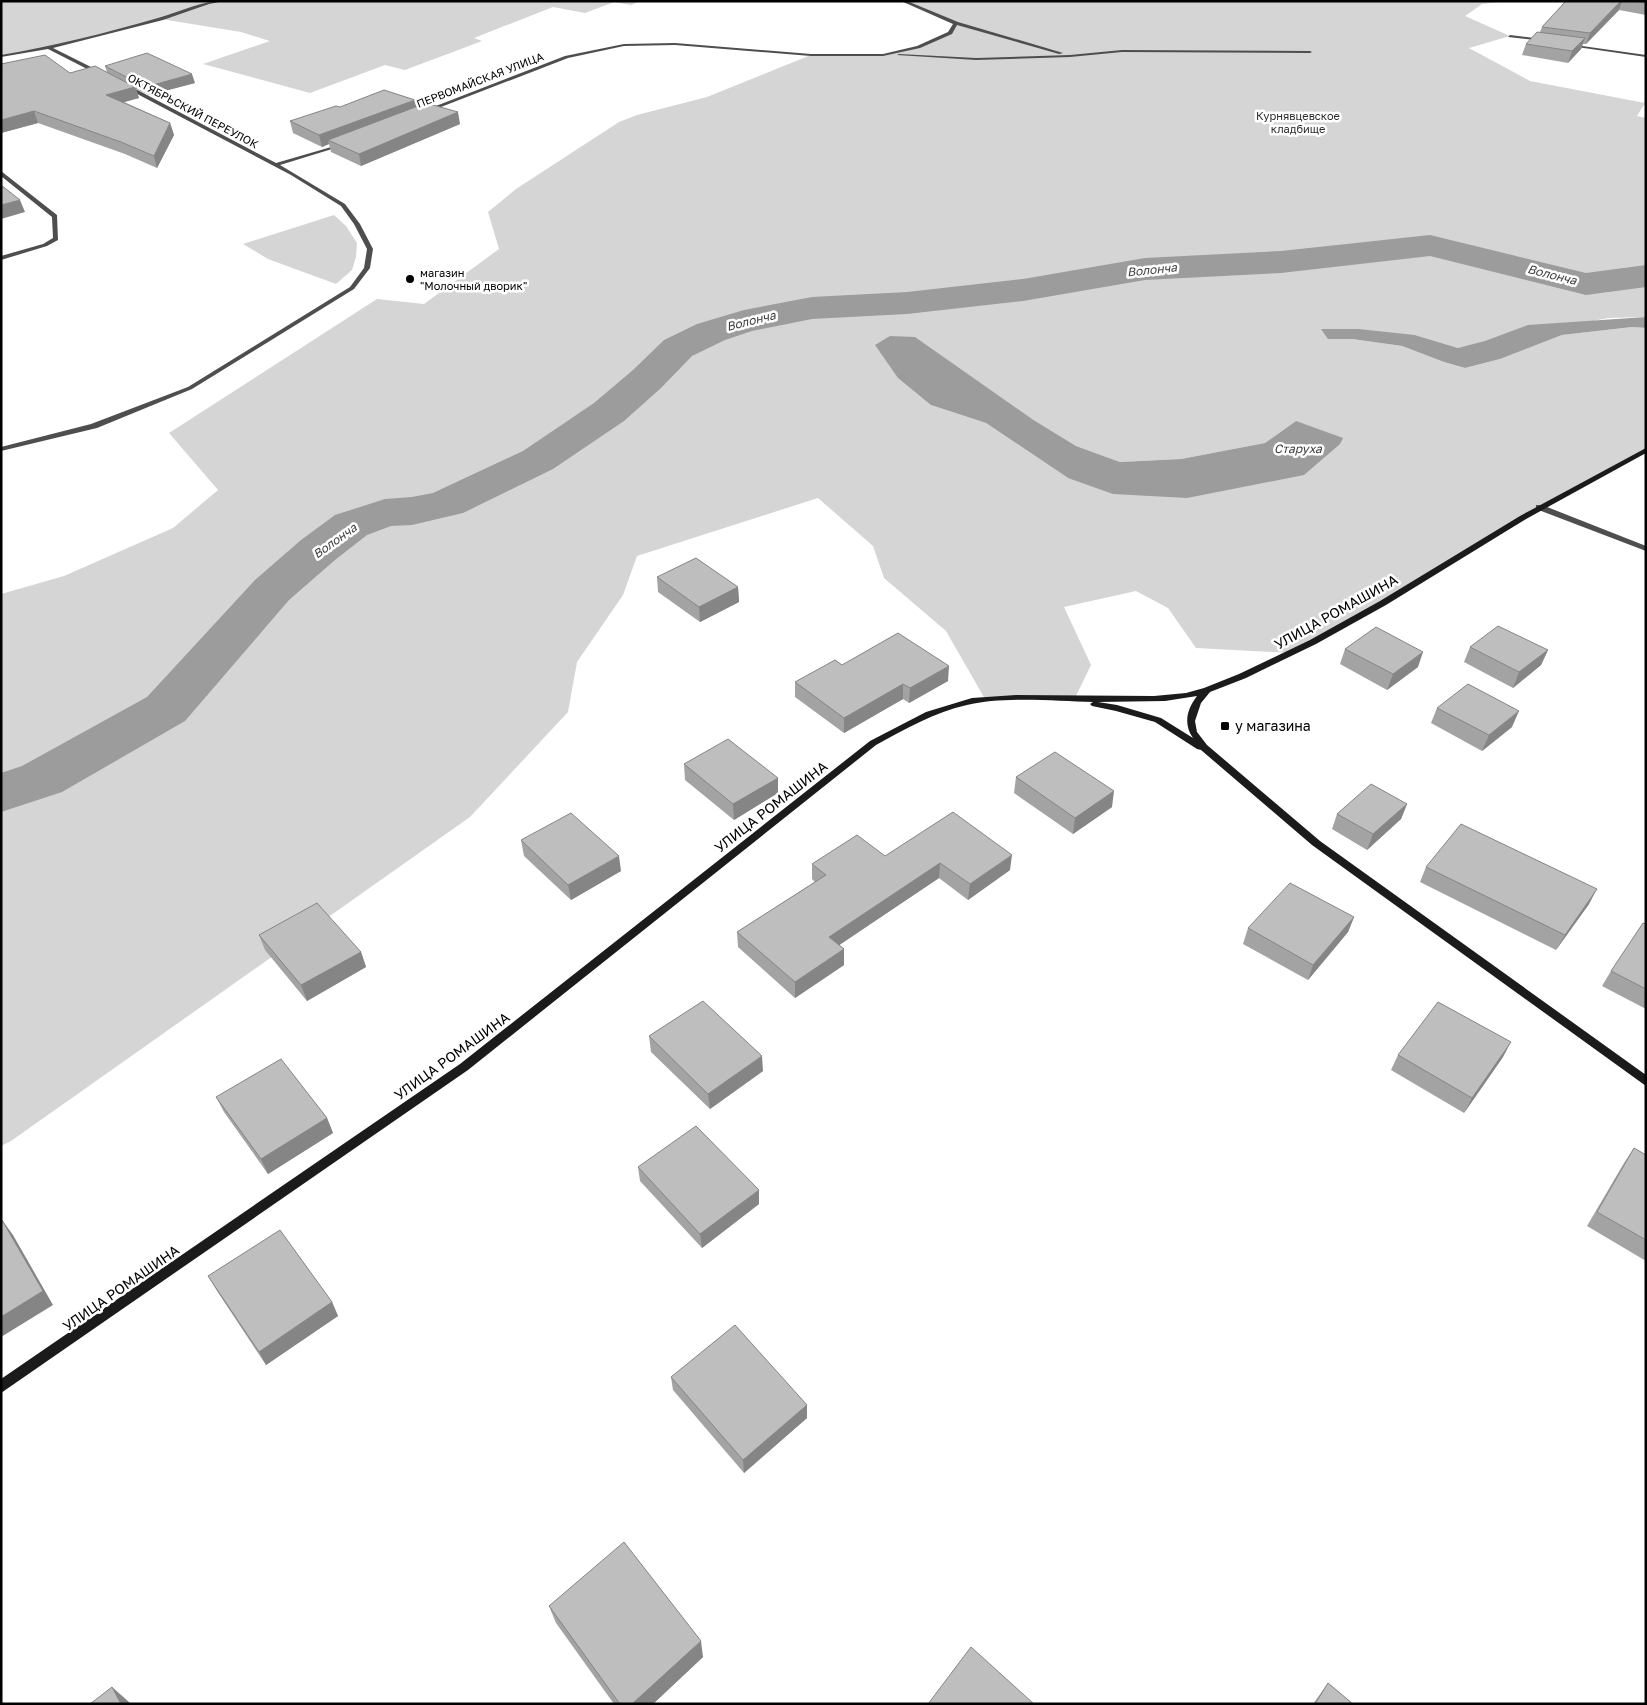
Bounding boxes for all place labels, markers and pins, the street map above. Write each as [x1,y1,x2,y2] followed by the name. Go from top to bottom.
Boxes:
[420,266,527,292] place label: магазин "Молочный дворик"
[404,273,416,285] marker: магазин "Молочный дворик"
[1235,717,1311,734] place label: у магазина
[1219,720,1231,732] marker: у магазина

